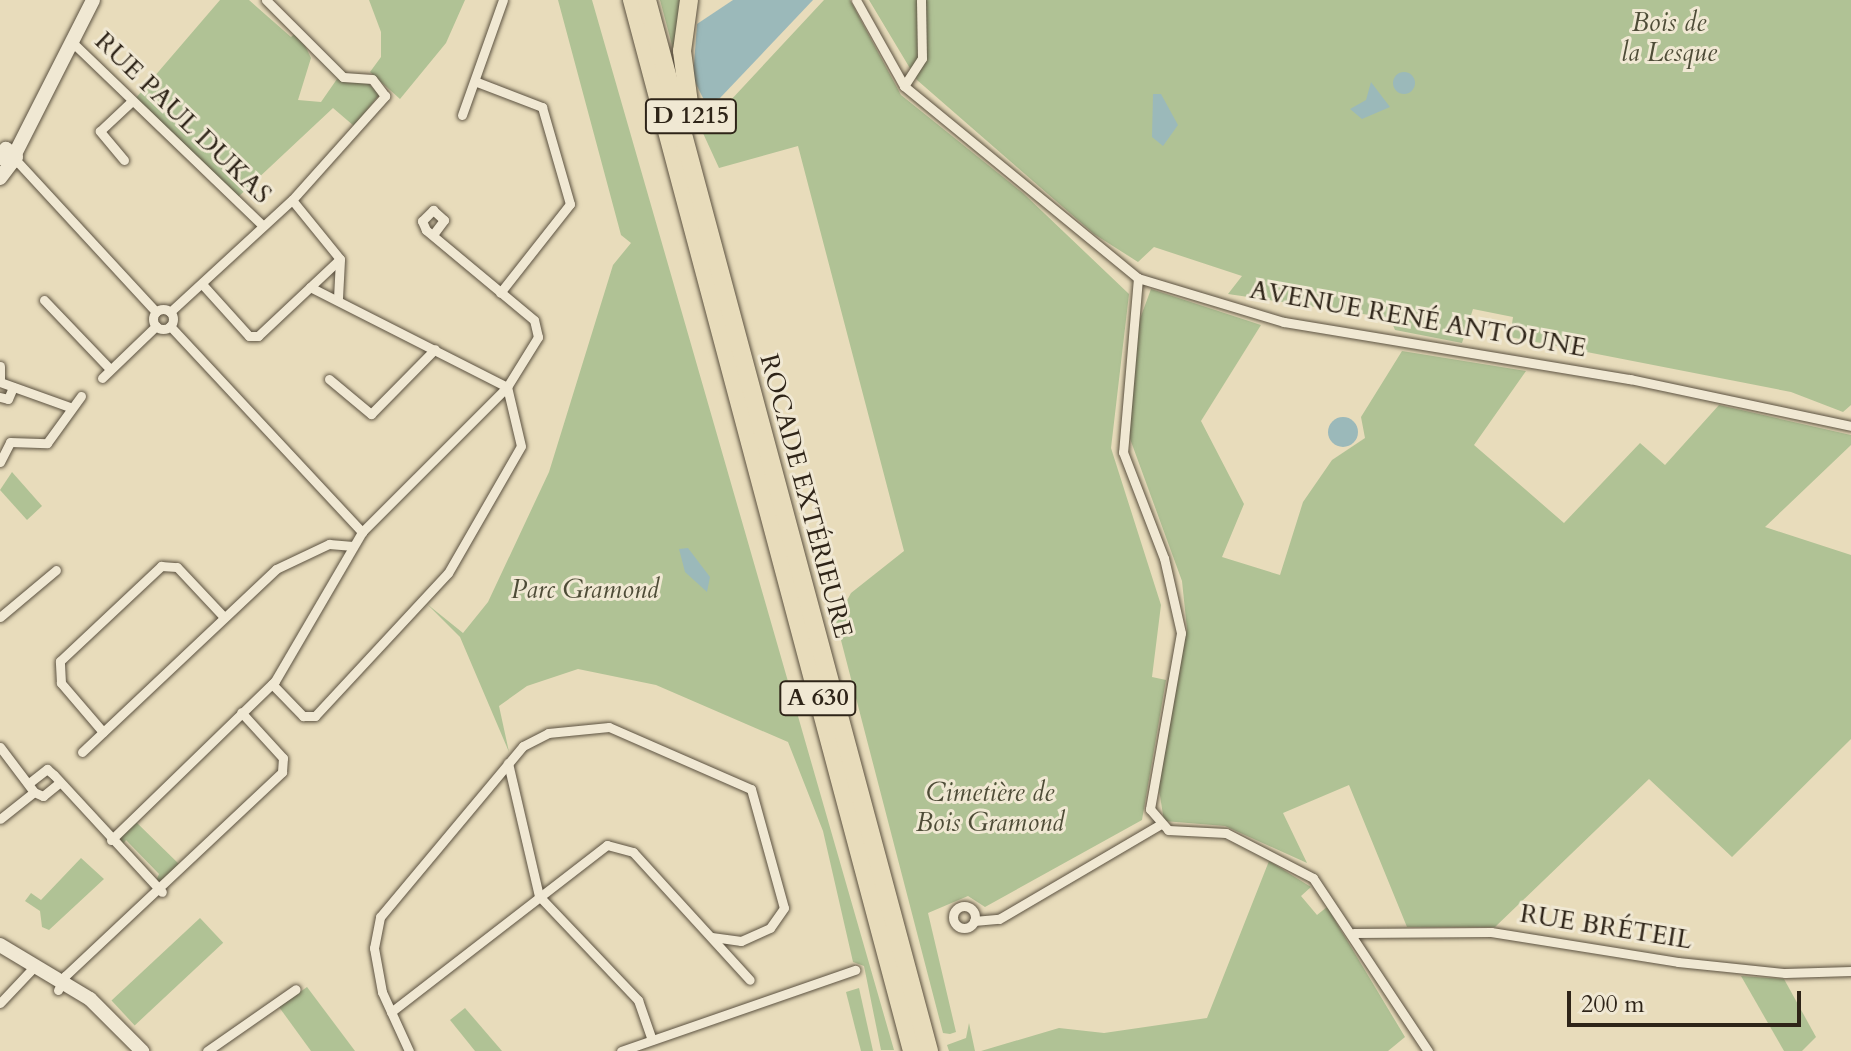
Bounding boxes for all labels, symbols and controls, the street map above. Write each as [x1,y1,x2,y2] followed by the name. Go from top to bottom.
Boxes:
[1621,7,1717,68] park label: Bois de la Lesque
[88,26,278,210] street label: RUE PAUL DUKAS
[643,96,739,136] road number: D 1215
[1247,274,1589,364] street label: AVENUE RENÉ ANTOUNE
[753,351,859,641] street label: ROCADE EXTÉRIEURE
[511,574,659,606] park label: Parc Gramond
[778,678,858,718] road number: A 630
[916,777,1064,838] park label: Cimetière de Bois Gramond
[1518,898,1694,956] street label: RUE BRÉTEIL
[1571,975,1805,1025] scale bar
[1581,988,1645,1021] text: 200 m

